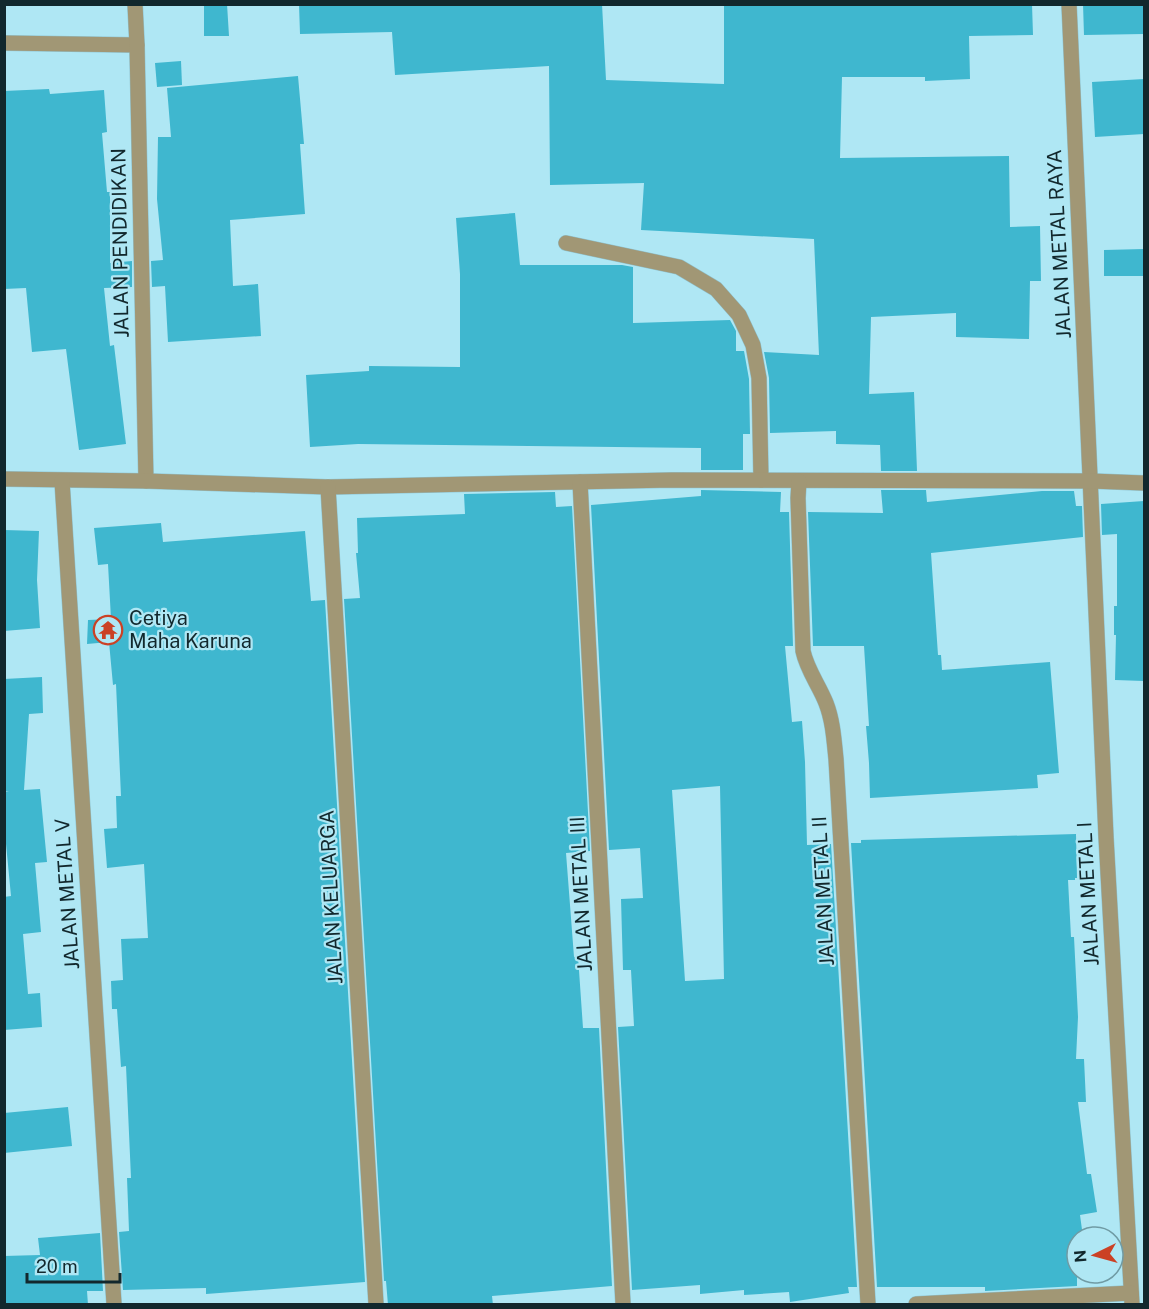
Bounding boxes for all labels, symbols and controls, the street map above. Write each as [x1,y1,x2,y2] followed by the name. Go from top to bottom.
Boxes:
[106,148,134,338] street label: JALAN PENDIDIKAN
[1042,149,1076,339] street label: JALAN METAL RAYA
[129,606,252,653] place label: Cetiya Maha Karuna
[92,614,124,646] temple icon: Cetiya Maha Karuna
[314,809,348,985] street label: JALAN KELUARGA
[565,816,597,972] street label: JALAN METAL III
[807,816,839,966] street label: JALAN METAL II
[50,818,84,970] street label: JALAN METAL V
[1072,821,1104,967] street label: JALAN METAL I
[1065,1225,1125,1285] north arrow
[27,1246,120,1284] scale bar
[1071,1249,1091,1263] text: N
[36,1256,78,1277] text: 20 m

